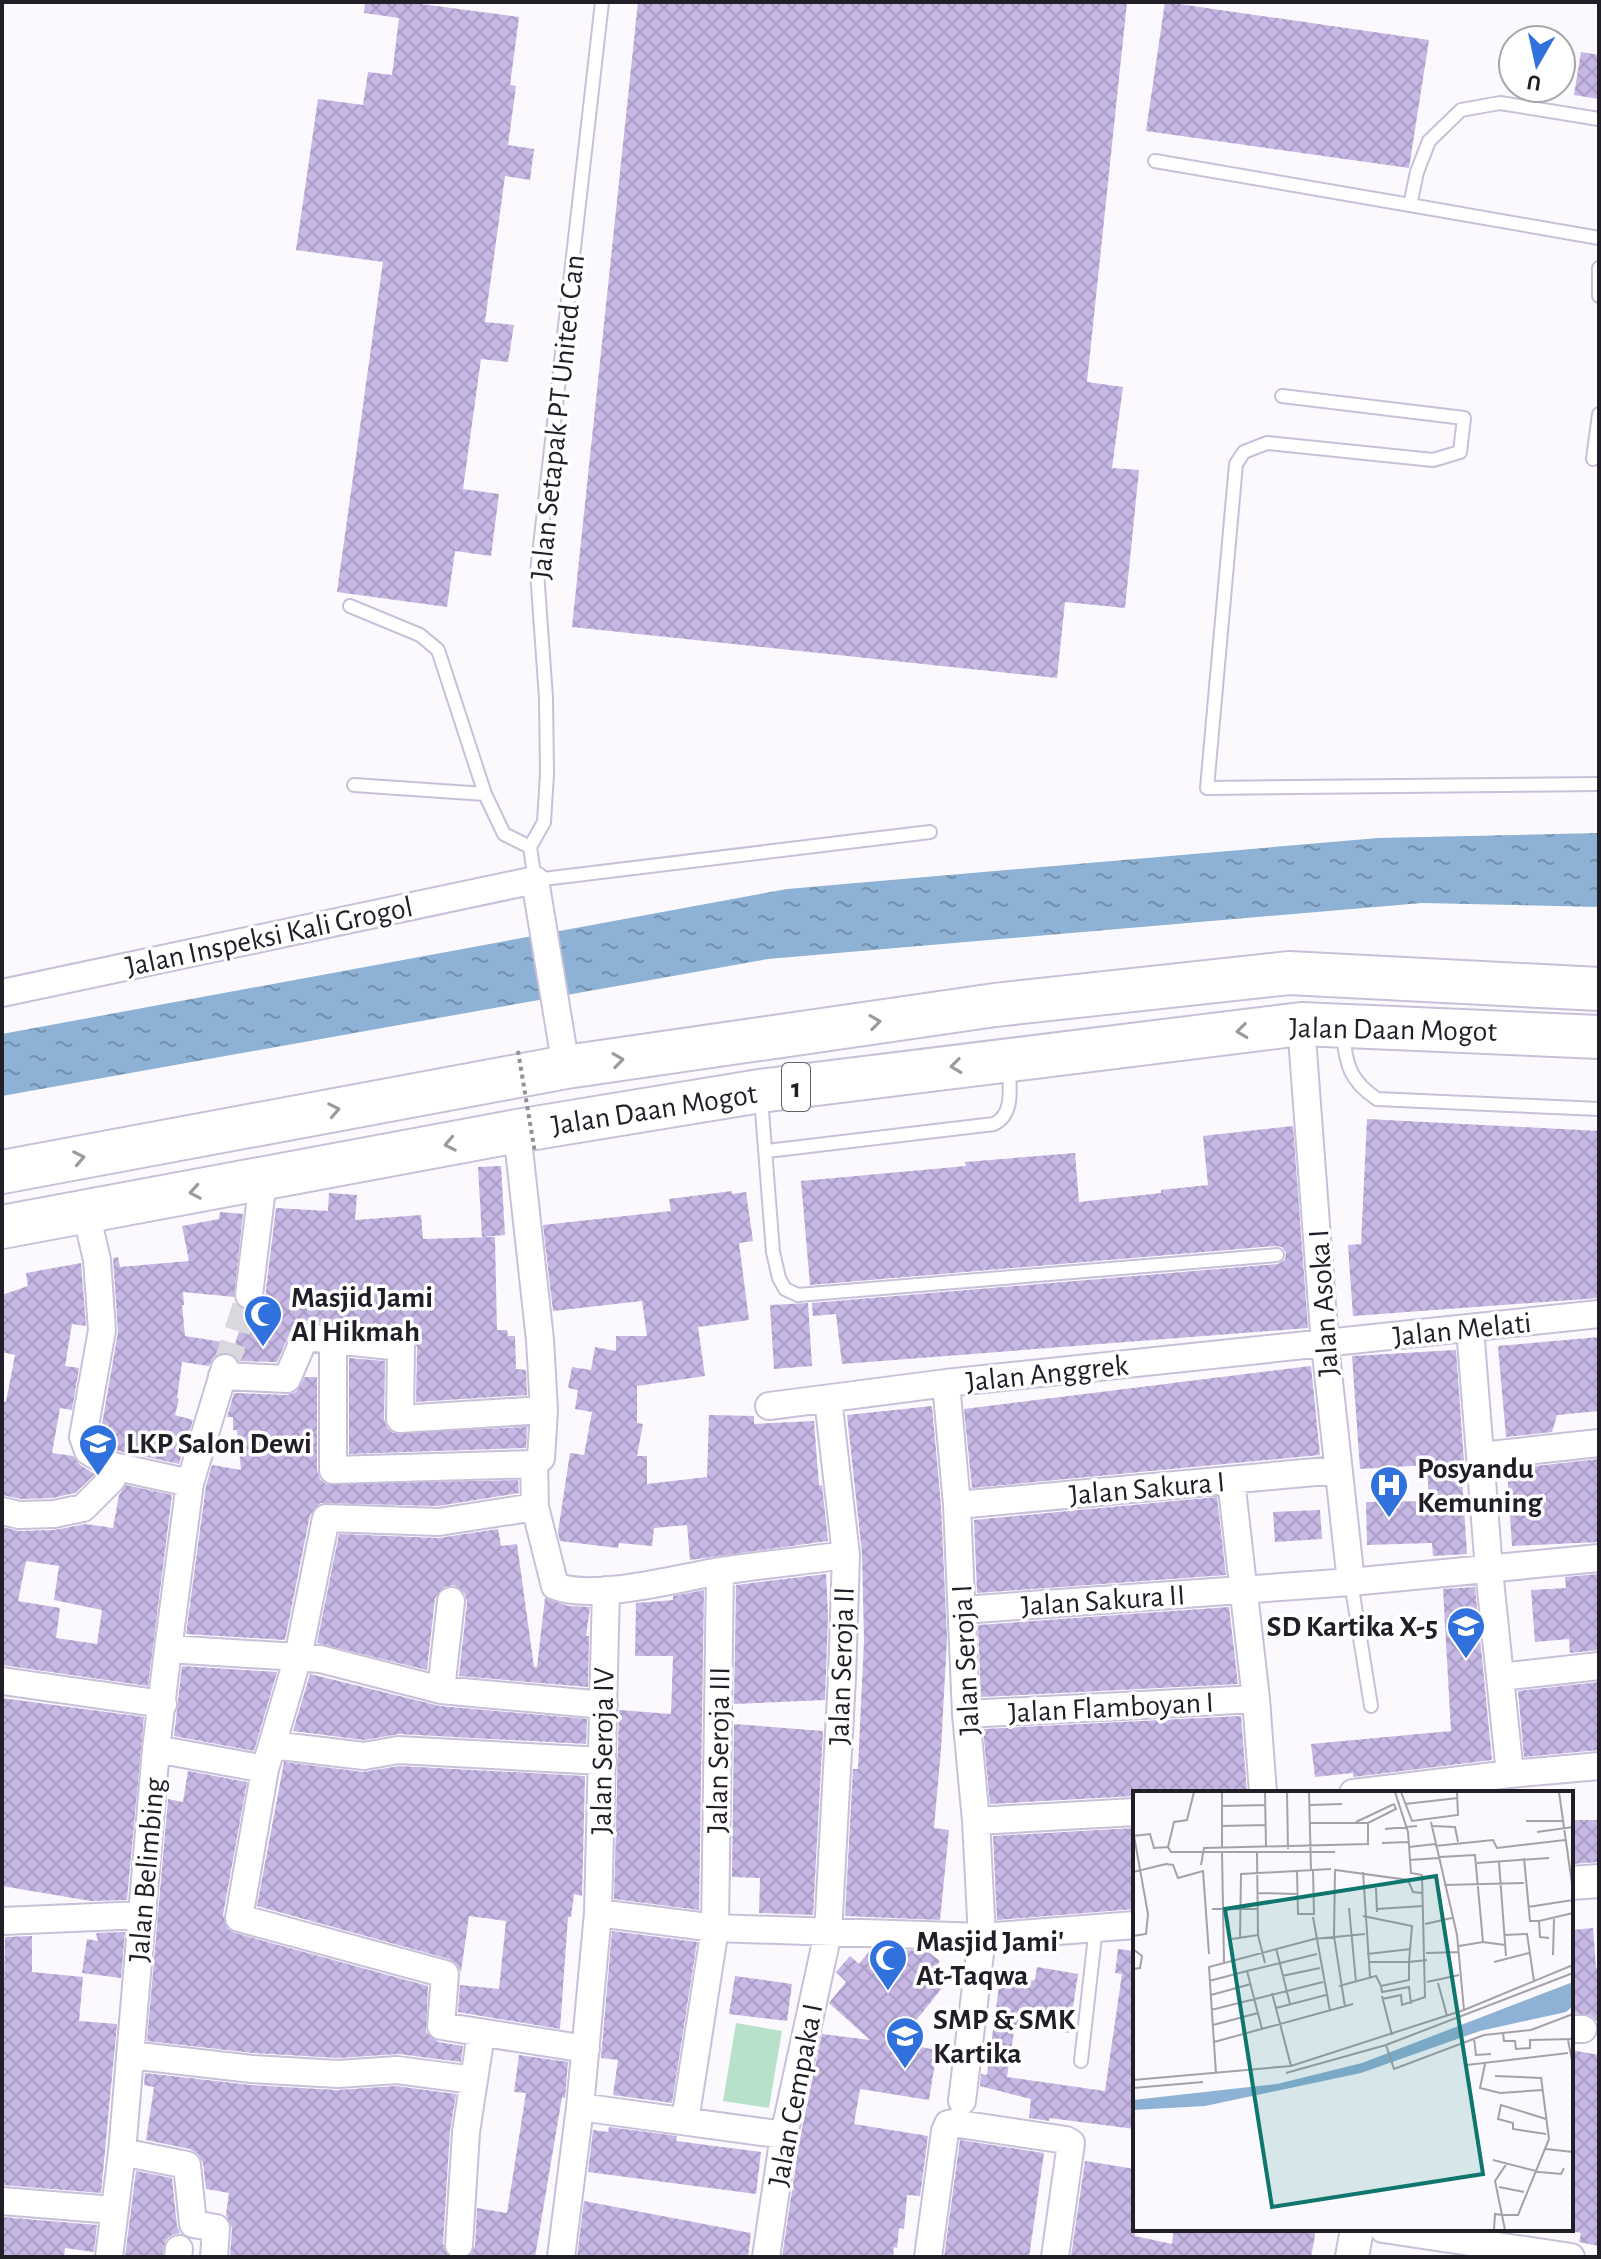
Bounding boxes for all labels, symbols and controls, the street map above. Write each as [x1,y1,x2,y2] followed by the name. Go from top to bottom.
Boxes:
[1497,24,1577,104] north arrow
[1525,71,1543,95] text: U
[526,253,590,581] street label: Jalan Setapak PT United Can
[123,892,415,982] street label: Jalan Inspeksi Kali Grogol
[1289,1013,1498,1047] street label: Jalan Daan Mogot
[868,1014,882,1031] one-way arrow
[1235,1022,1248,1039] one-way arrow
[611,1052,625,1069] one-way arrow
[949,1057,963,1074] one-way arrow
[782,1063,810,1111] road number: 1
[549,1079,760,1141] street label: Jalan Daan Mogot
[328,1103,341,1120] one-way arrow
[443,1134,457,1151] one-way arrow
[71,1150,85,1167] one-way arrow
[188,1183,201,1200] one-way arrow
[1304,1229,1344,1377] street label: Jalan Asoka I
[291,1283,433,1347] place label: Masjid Jami Al Hikmah
[242,1293,284,1348] mosque icon: Masjid Jami Al Hikmah
[1391,1308,1533,1352] street label: Jalan Melati
[965,1351,1130,1397] street label: Jalan Anggrek
[77,1422,119,1477] school or university icon: LKP Salon Dewi
[126,1429,312,1459] place label: LKP Salon Dewi
[1417,1454,1543,1518] place label: Posyandu Kemuning
[1368,1464,1410,1519] hospital icon: Posyandu Kemuning
[1068,1467,1226,1511] street label: Jalan Sakura I
[1020,1580,1186,1622] street label: Jalan Sakura II
[947,1584,985,1736] street label: Jalan Seroja I
[824,1586,860,1746] street label: Jalan Seroja II
[1445,1605,1487,1660] school or university icon: SD Kartika X-5
[1267,1612,1438,1642] place label: SD Kartika X-5
[703,1666,735,1834] street label: Jalan Seroja III
[587,1667,619,1835] street label: Jalan Seroja IV
[1007,1688,1215,1728] street label: Jalan Flamboyan I
[124,1776,170,1964] street label: Jalan Belimbing
[1133,1791,1573,2231] inset map
[916,1927,1064,1991] place label: Masjid Jami' At-Taqwa
[867,1937,909,1992] mosque icon: Masjid Jami' At-Taqwa
[764,2001,828,2189] street label: Jalan Cempaka I
[933,2005,1076,2069] place label: SMP & SMK Kartika
[884,2015,926,2070] school or university icon: SMP & SMK Kartika

